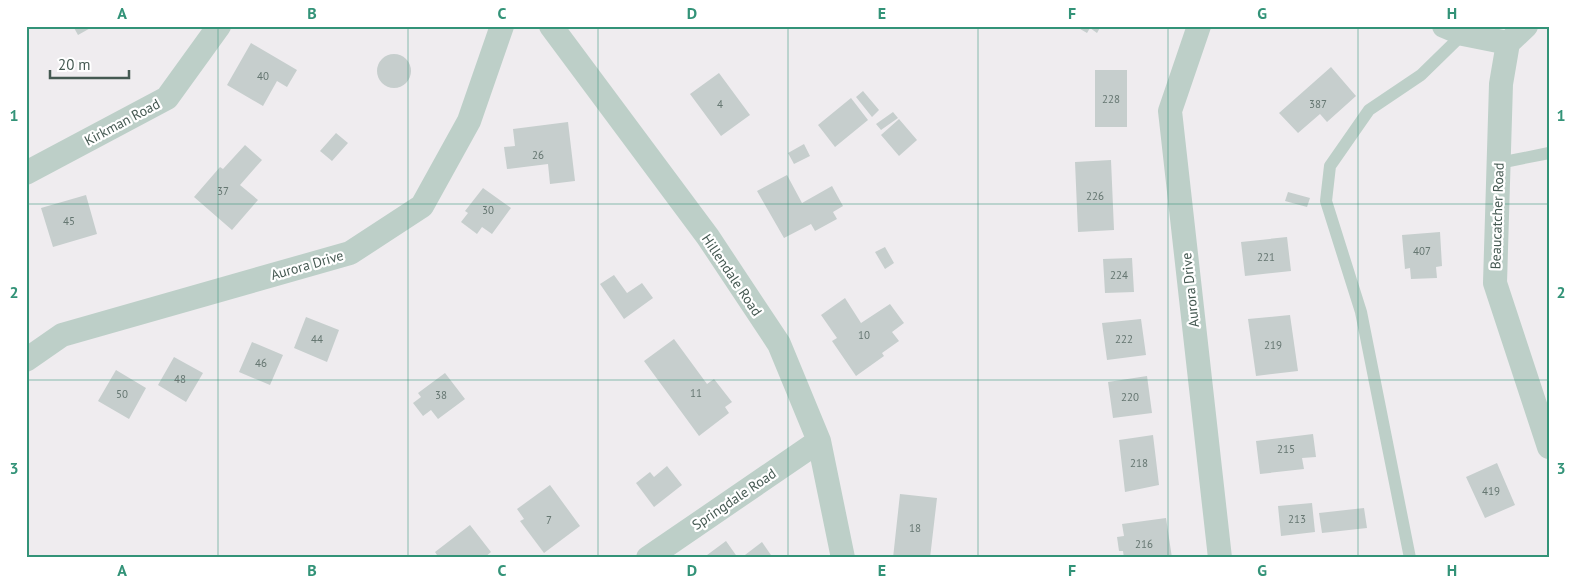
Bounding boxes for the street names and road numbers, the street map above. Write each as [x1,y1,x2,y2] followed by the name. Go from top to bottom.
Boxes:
[81,95,163,149] street label: Kirkman Road
[1486,162,1508,270] street label: Beaucatcher Road
[698,231,766,319] street label: Hillendale Road
[269,246,345,284] street label: Aurora Drive
[1177,252,1203,328] street label: Aurora Drive
[688,464,780,534] street label: Springdale Road

